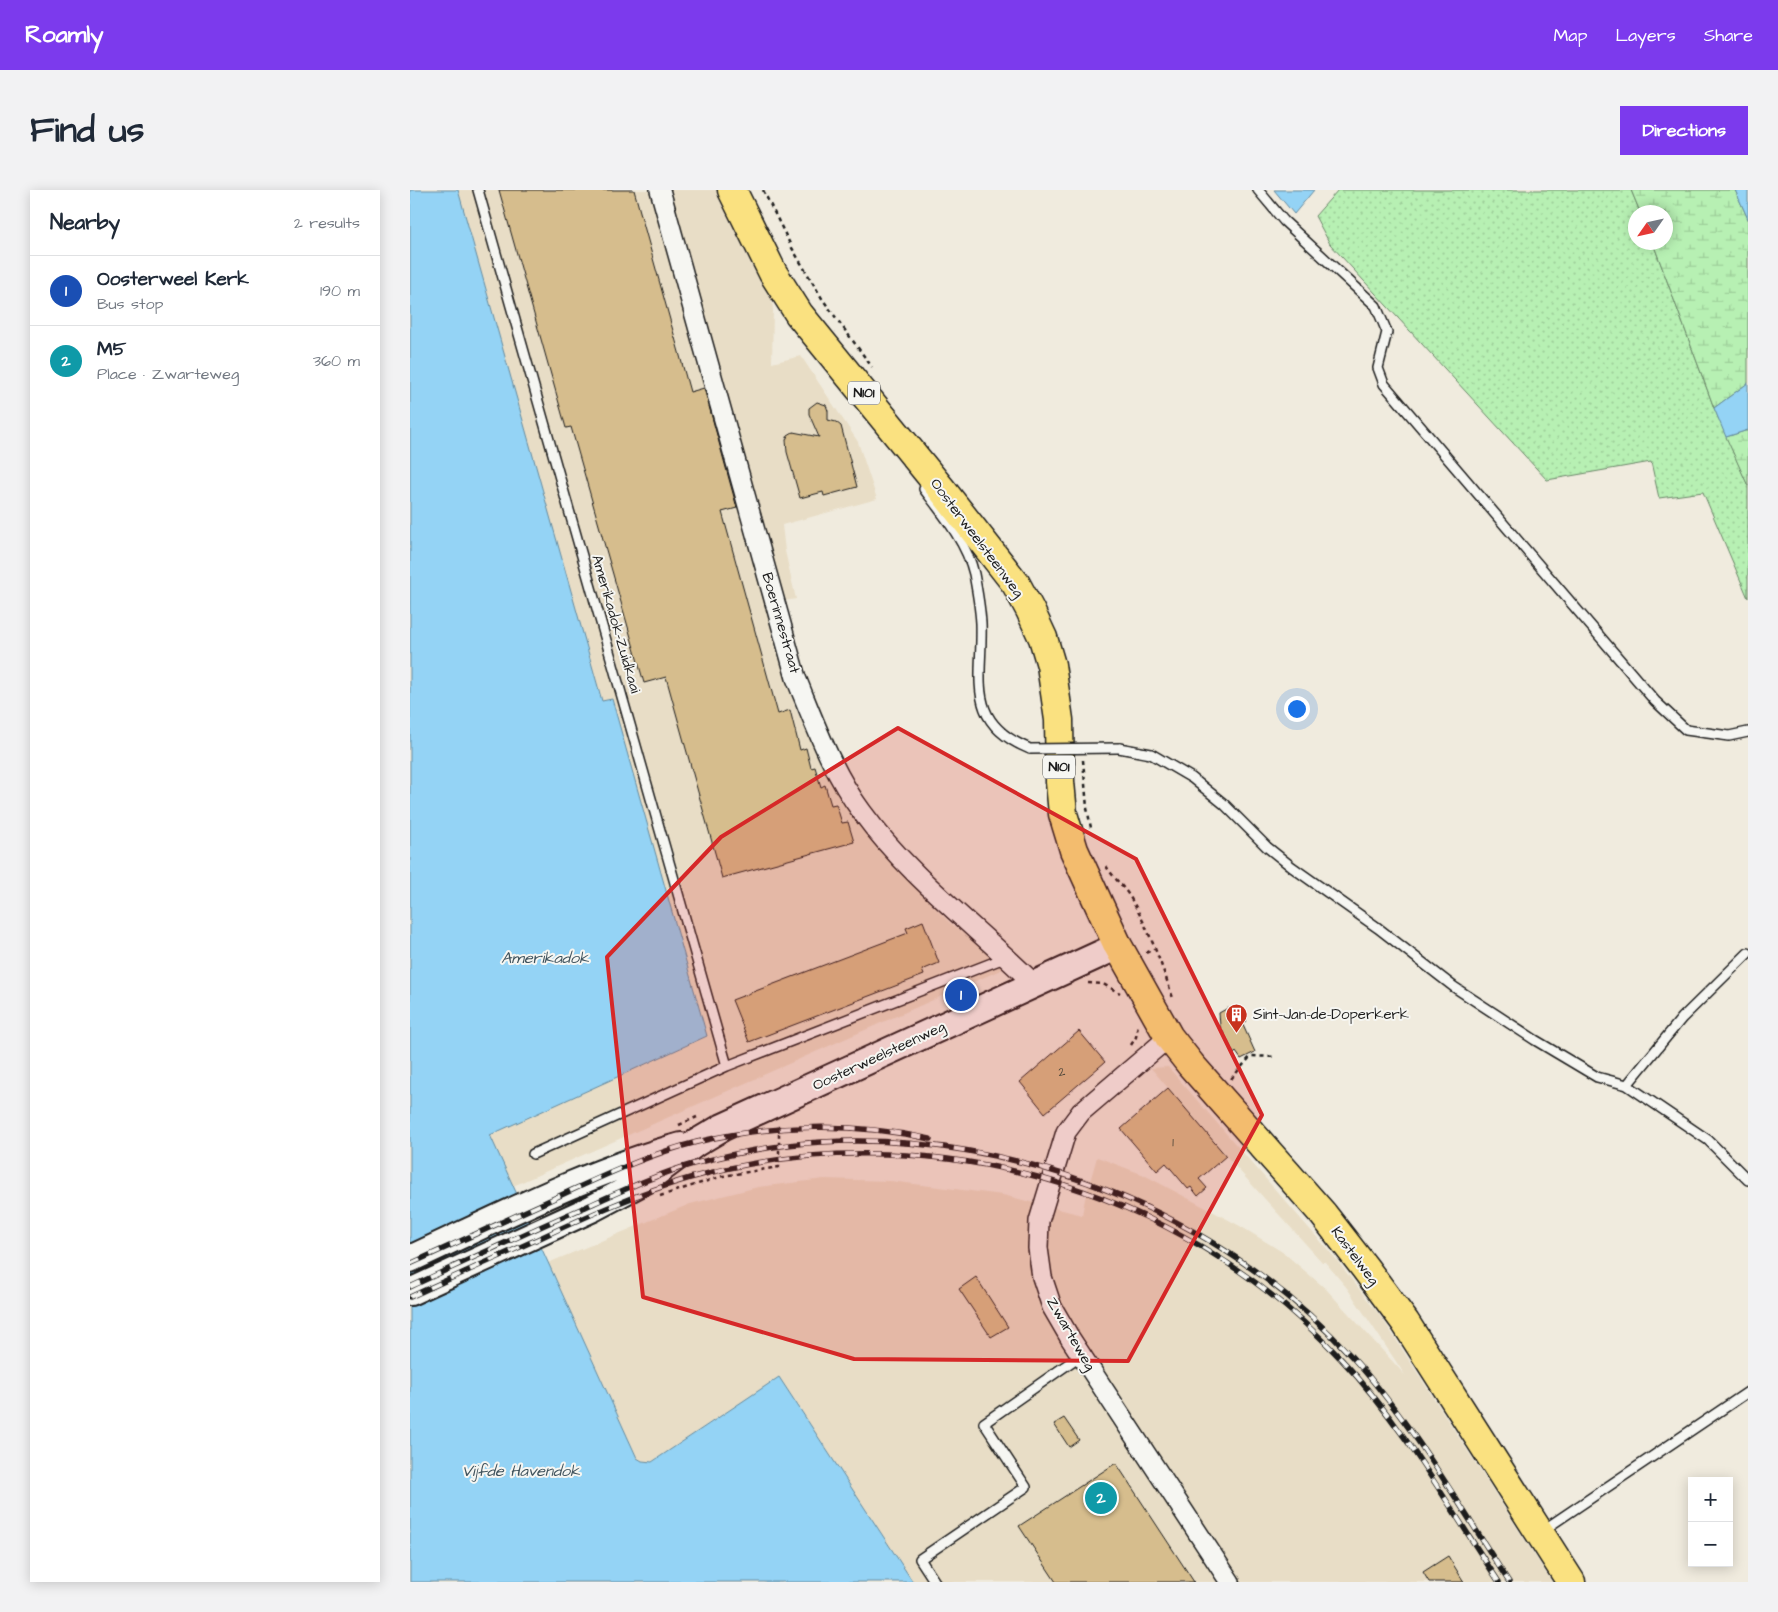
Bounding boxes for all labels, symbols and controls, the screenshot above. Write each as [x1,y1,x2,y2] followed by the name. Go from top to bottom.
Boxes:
[25,18,103,52] text: Roamly
[1553,23,1587,48] text: Map
[1615,23,1676,48] text: Layers
[1704,23,1753,48] text: Share
[30,106,144,155] text: Find us
[1620,106,1748,155] button: Directions
[1628,205,1673,250] north arrow
[50,208,120,237] text: Nearby
[294,212,360,234] text: 2 results
[97,266,249,293] text: Oosterweel Kerk
[65,280,67,302] text: 1
[320,280,360,302] text: 190 m
[97,293,163,315] text: Bus stop
[97,336,126,363] text: M5
[61,350,71,372] text: 2
[313,350,360,372] text: 360 m
[97,363,239,385] text: Place · Zwarteweg
[848,382,880,404] road number: N101
[924,474,1029,603] street label: Oosterweelsteenweg
[586,552,646,696] street label: Amerikadok-Zuidkaai
[757,570,805,676] street label: Boerinnestraat
[1284,696,1310,722] your location
[1043,756,1075,778] road number: N101
[501,947,590,969] water label: Amerikadok
[945,976,977,1014] pin: 1
[1225,1002,1249,1033] building icon: Sint-Jan-de-Doperkerk
[1253,1004,1409,1025] place label: Sint-Jan-de-Doperkerk
[809,1016,950,1097] street label: Oosterweelsteenweg
[1059,1064,1066,1081] house number: 2
[1172,1134,1174,1151] house number: 1
[1325,1222,1384,1291] street label: Kastelweg
[1041,1293,1101,1375] street label: Zwarteweg
[462,1460,581,1482] water label: Vijfde Havendok
[1688,1477,1733,1567] map controls
[1688,1477,1733,1522] button: +
[1085,1479,1117,1517] pin: 2
[1688,1522,1733,1567] button: −

